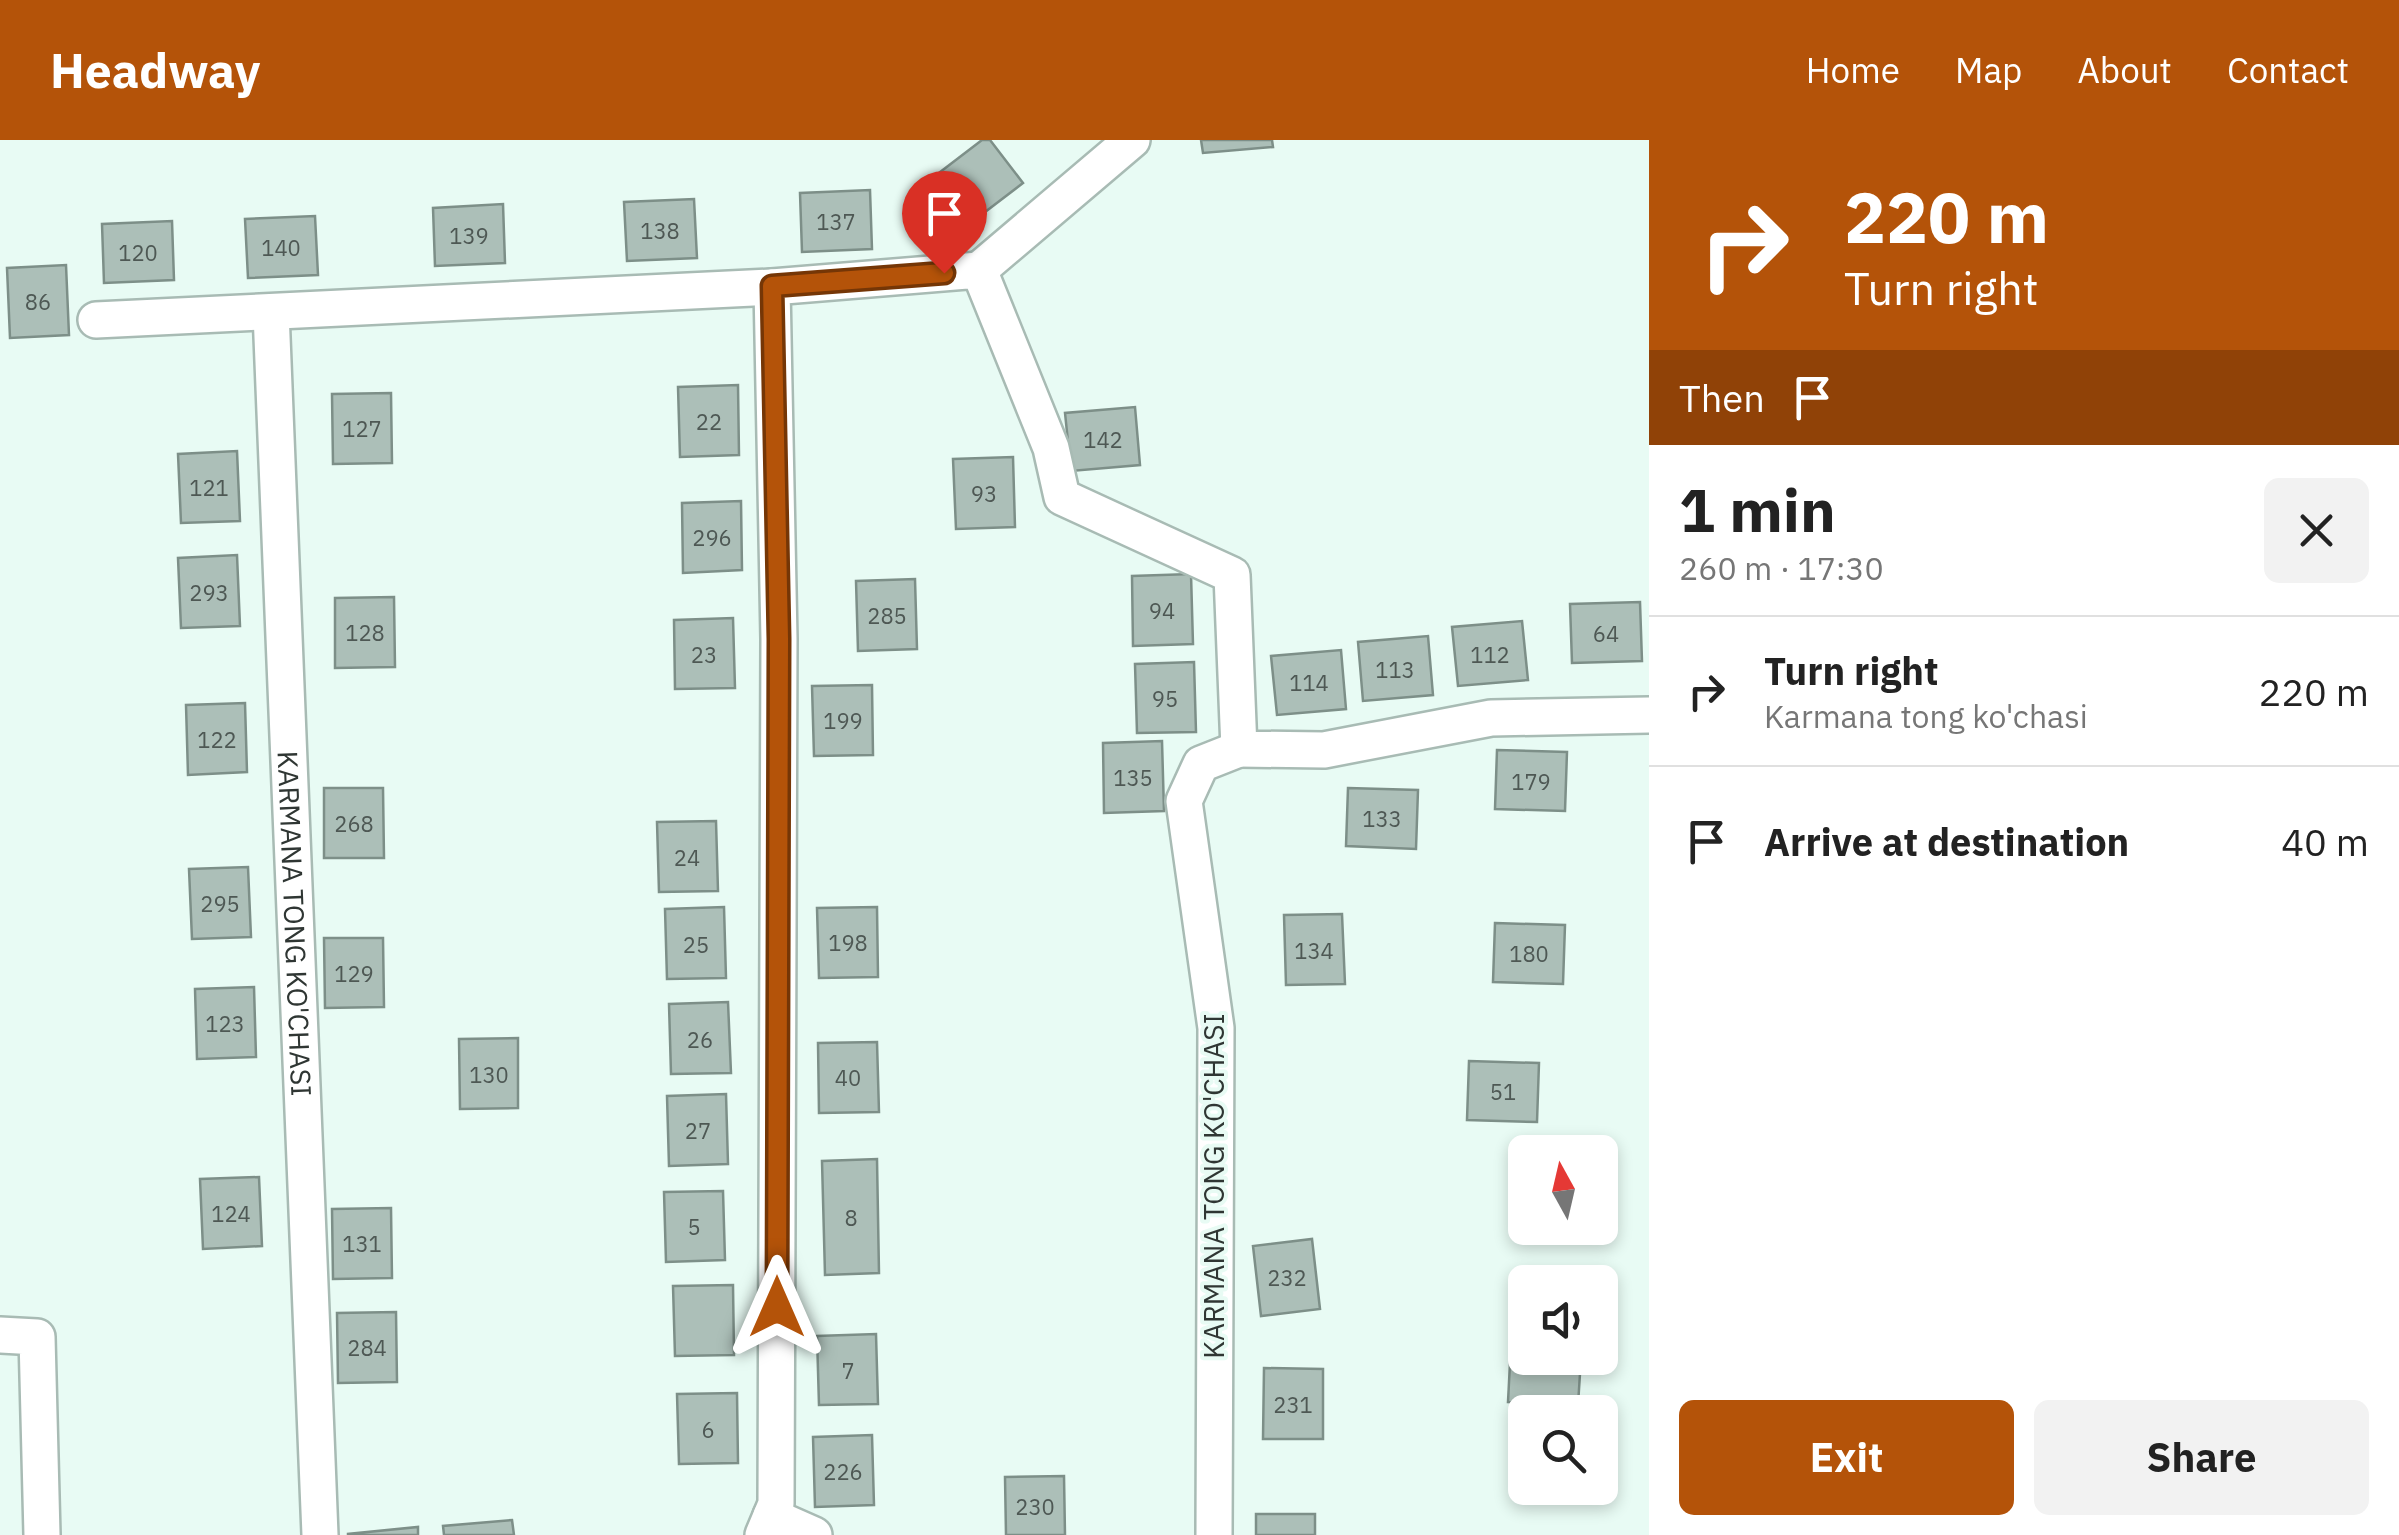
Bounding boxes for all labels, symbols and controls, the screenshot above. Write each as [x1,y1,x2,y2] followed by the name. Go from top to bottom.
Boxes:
[50,39,260,101] text: Headway
[1806,47,1900,93] text: Home
[1955,47,2022,93] text: Map
[2077,47,2172,93] text: About
[2227,47,2349,93] text: Contact
[902,171,987,274] pin
[1844,171,2049,262] text: 220 m
[1679,180,1809,310] icon: right
[917,186,972,241] icon: arrive
[816,207,856,236] house number: 137
[640,216,680,245] house number: 138
[449,221,489,250] house number: 139
[261,233,301,262] house number: 140
[118,238,158,267] house number: 120
[1844,259,2039,317] text: Turn right
[25,287,51,316] house number: 86
[1785,370,1840,425] icon: arrive
[1679,373,1765,422] text: Then
[696,407,722,436] house number: 22
[342,414,382,443] house number: 127
[1083,425,1123,454] house number: 142
[1679,470,1836,549] text: 1 min
[189,473,229,502] house number: 121
[2264,478,2369,583] button: close
[971,479,997,508] house number: 93
[692,523,732,552] house number: 296
[1679,547,1884,589] text: 260 m · 17:30
[189,578,229,607] house number: 293
[1149,596,1175,625] house number: 94
[867,601,907,630] house number: 285
[345,618,385,647] house number: 128
[1593,619,1619,648] house number: 64
[691,640,717,669] house number: 23
[1470,640,1510,669] house number: 112
[1764,646,1939,695] text: Turn right
[1375,655,1415,684] house number: 113
[1679,664,1734,719] icon: right
[2258,667,2369,716] text: 220 m
[1289,668,1329,697] house number: 114
[1152,684,1178,713] house number: 95
[1764,695,2088,737] text: Karmana tong ko'chasi
[823,706,863,735] house number: 199
[197,725,237,754] house number: 122
[270,750,321,1097] street label: KARMANA TONG KO'CHASI
[1113,763,1153,792] house number: 135
[1511,767,1551,796] house number: 179
[1362,804,1402,833] house number: 133
[334,809,374,838] house number: 268
[1679,814,1734,869] icon: arrive
[1764,817,2129,866] text: Arrive at destination
[2281,817,2369,866] text: 40 m
[674,843,700,872] house number: 24
[200,889,240,918] house number: 295
[828,928,868,957] house number: 198
[683,930,709,959] house number: 25
[1294,936,1334,965] house number: 134
[1509,939,1549,968] house number: 180
[334,959,374,988] house number: 129
[205,1009,245,1038] house number: 123
[1195,1013,1232,1359] street label: KARMANA TONG KO'CHASI
[687,1025,713,1054] house number: 26
[469,1060,509,1089] house number: 130
[835,1063,861,1092] house number: 40
[1490,1077,1516,1106] house number: 51
[685,1116,711,1145] house number: 27
[1508,1135,1618,1245] north arrow
[1508,1135,1618,1505] map controls
[211,1199,251,1228] house number: 124
[844,1203,858,1232] house number: 8
[687,1212,701,1241] house number: 5
[342,1229,382,1258] house number: 131
[725,1255,829,1359] position arrow
[1267,1263,1307,1292] house number: 232
[1508,1265,1618,1375] button: sound
[347,1333,387,1362] house number: 284
[841,1356,855,1385] house number: 7
[1273,1390,1313,1419] house number: 231
[1508,1395,1618,1505] button: search
[1679,1400,2014,1515] button: Exit
[2034,1400,2369,1515] button: Share
[701,1415,715,1444] house number: 6
[823,1457,863,1486] house number: 226
[1015,1492,1055,1521] house number: 230

